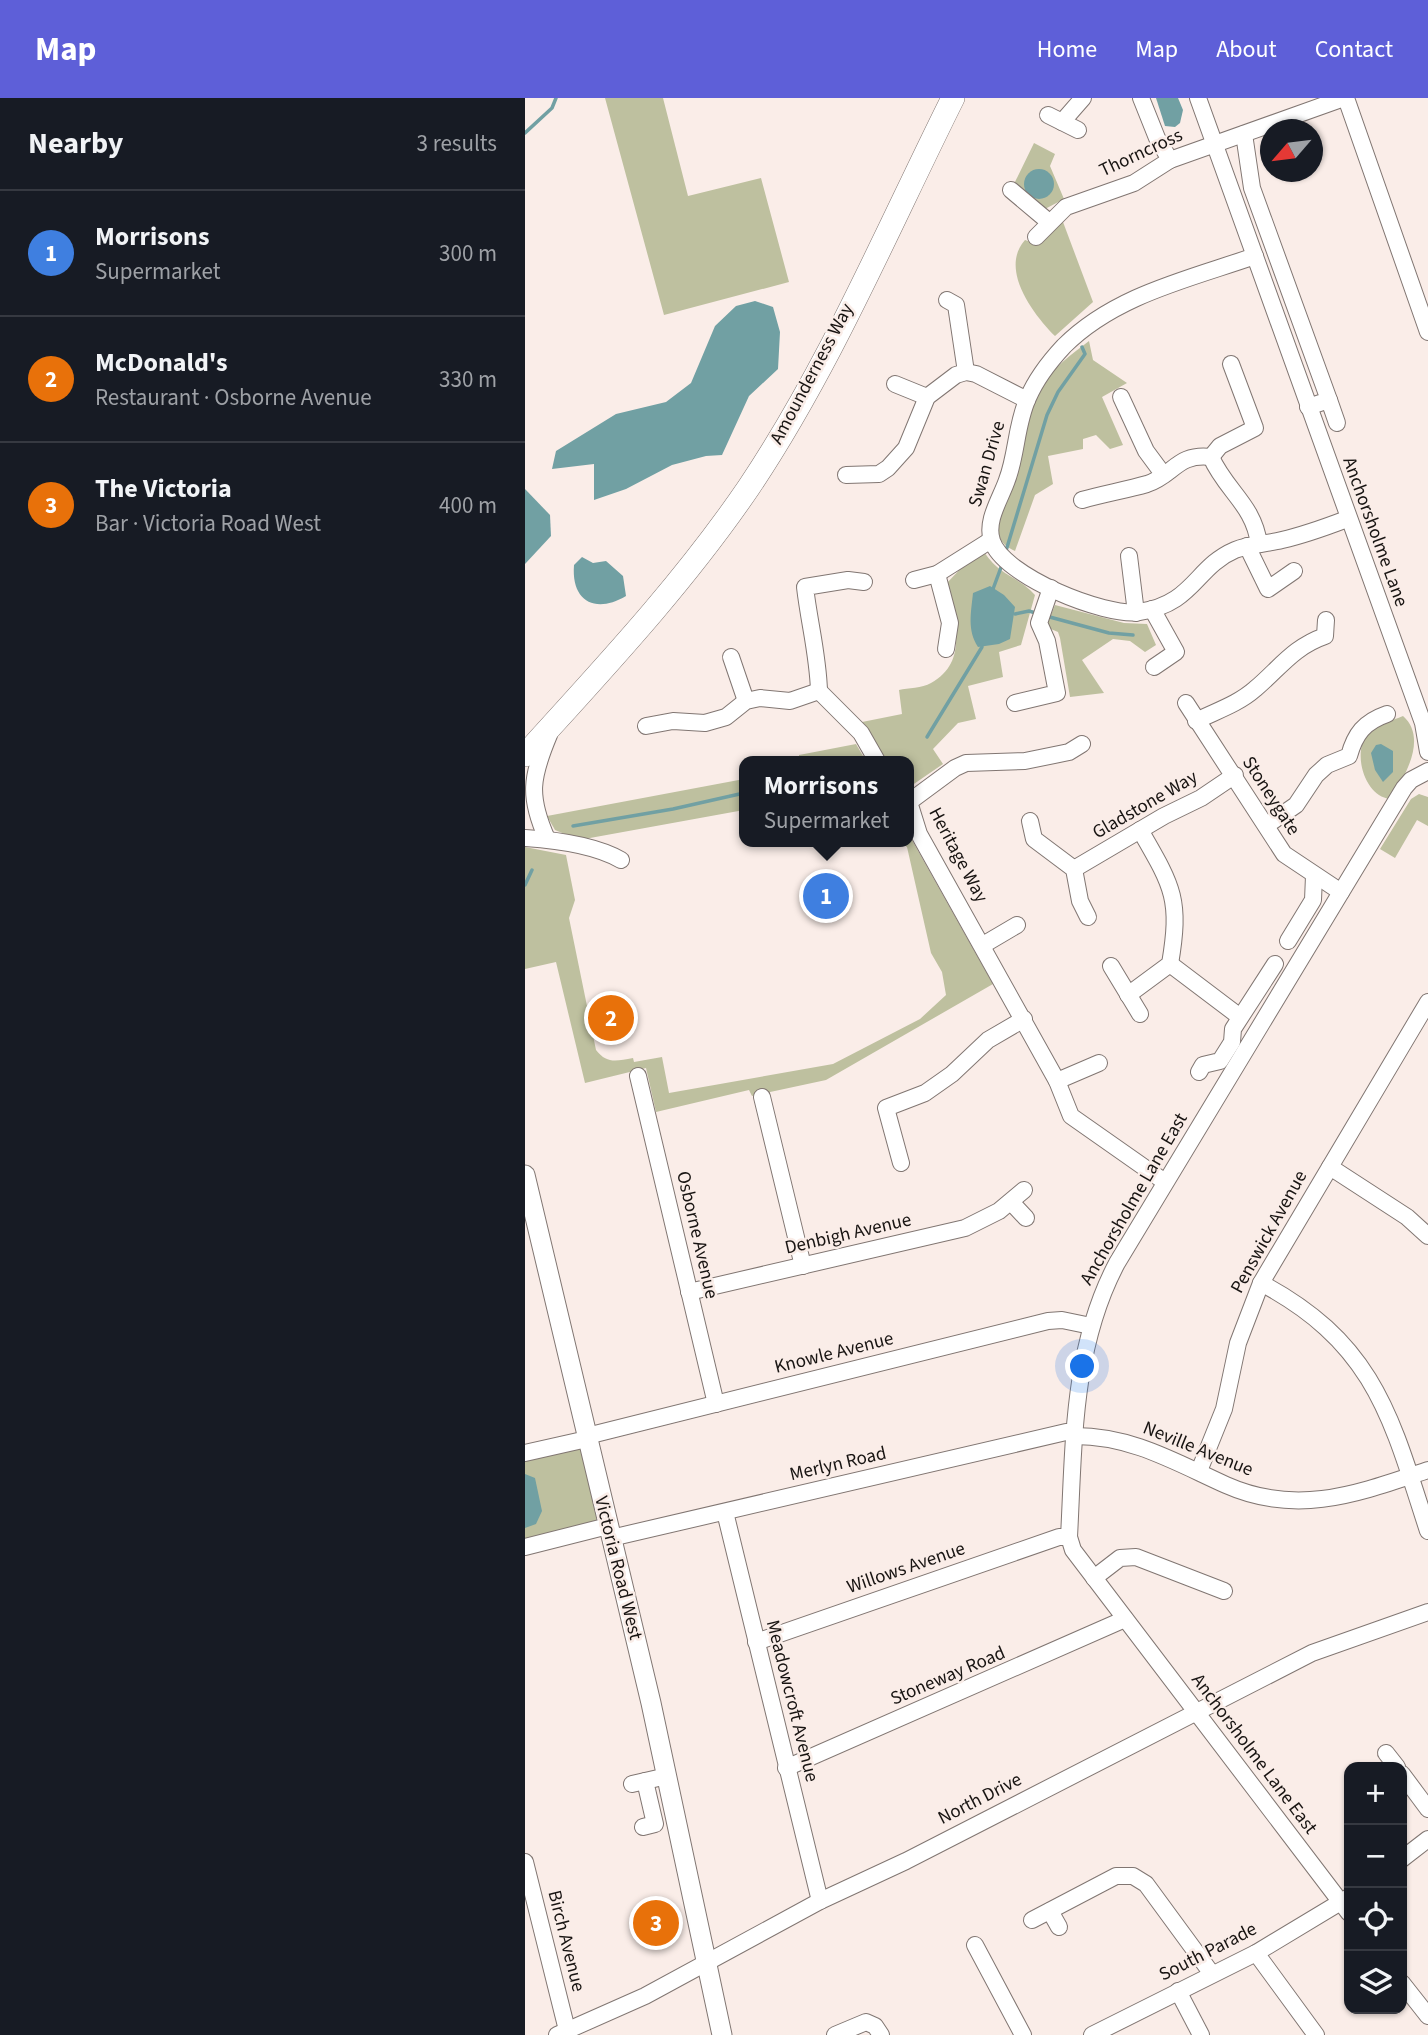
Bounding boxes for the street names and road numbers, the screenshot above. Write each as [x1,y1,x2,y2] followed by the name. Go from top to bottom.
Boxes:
[1095,122,1187,184] street label: Thorncross
[763,299,861,449] street label: Amounderness Way
[962,418,1012,510] street label: Swan Drive
[1335,453,1415,611] street label: Anchorsholme Lane
[1235,751,1307,841] street label: Stoneygate
[1087,764,1203,846] street label: Gladstone Way
[922,803,994,907] street label: Heritage Way
[1074,1107,1195,1290] street label: Anchorsholme Lane East
[1224,1166,1314,1298] street label: Penswick Avenue
[669,1169,725,1301] street label: Osborne Avenue
[782,1206,914,1262] street label: Denbigh Avenue
[772,1325,896,1381] street label: Knowle Avenue
[1139,1415,1257,1483] street label: Neville Avenue
[787,1440,889,1488] street label: Merlyn Road
[587,1493,649,1643] street label: Victoria Road West
[843,1535,969,1601] street label: Willows Avenue
[759,1617,825,1785] street label: Meadowcroft Avenue
[886,1640,1010,1712] street label: Stoneway Road
[1185,1668,1324,1840] street label: Anchorsholme Lane East
[933,1766,1027,1832] street label: North Drive
[540,1887,592,1995] street label: Birch Avenue
[1154,1916,1262,1988] street label: South Parade

